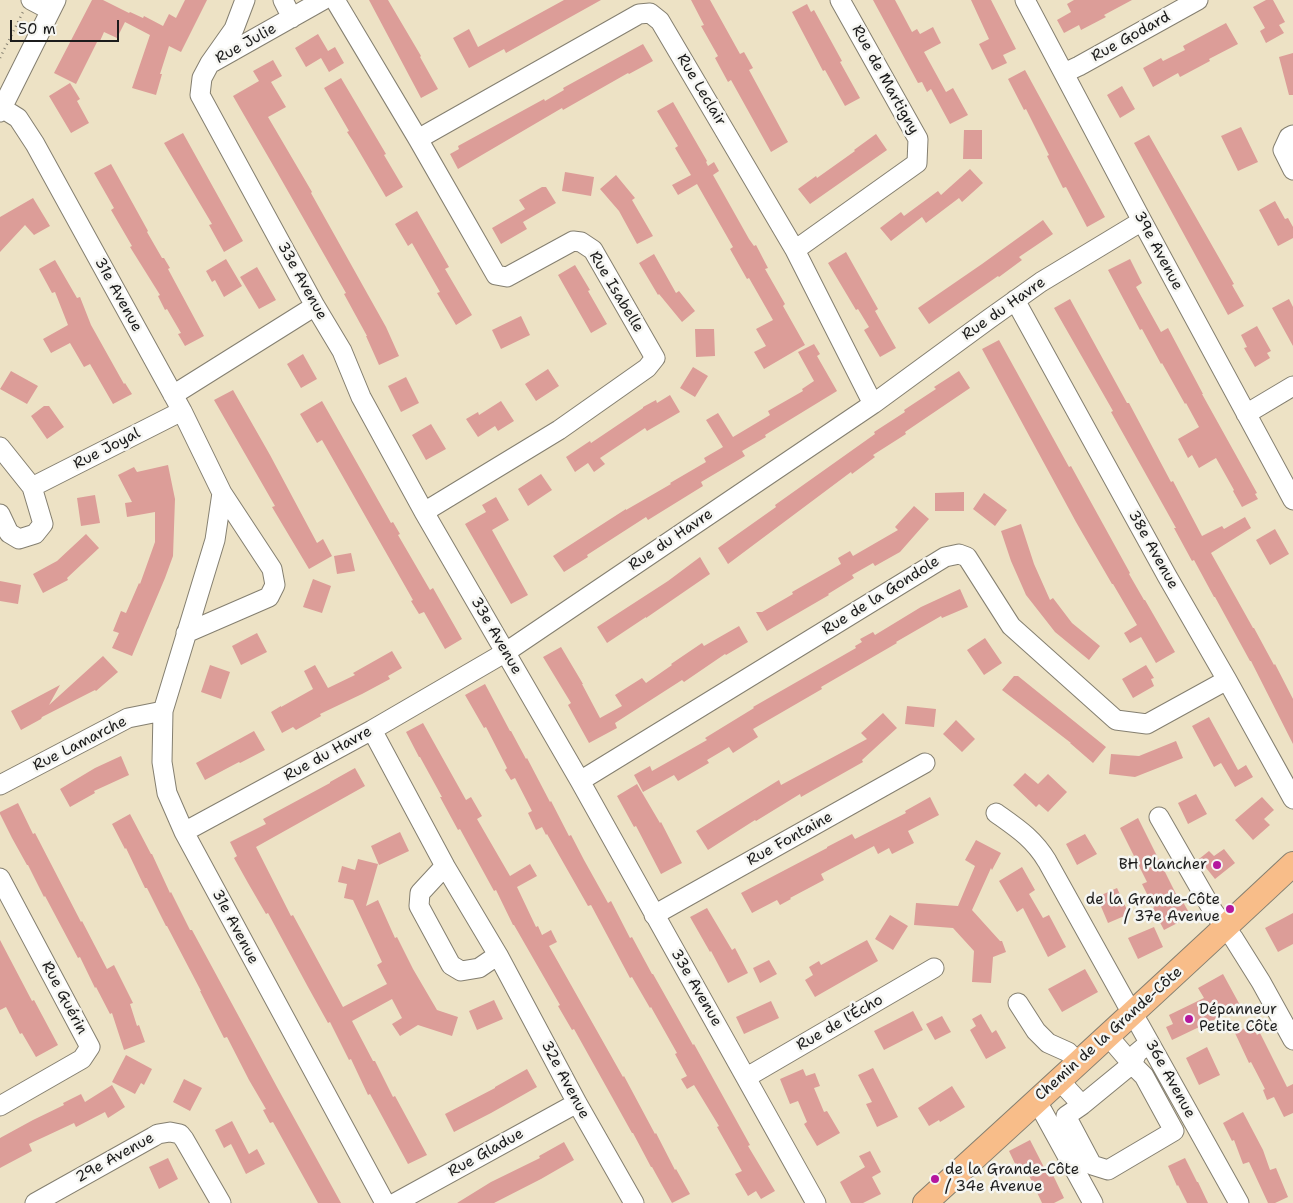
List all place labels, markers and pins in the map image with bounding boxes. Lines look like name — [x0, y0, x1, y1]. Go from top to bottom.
place label: BH Plancher — [1119, 856, 1207, 874]
marker: BH Plancher — [1211, 859, 1223, 871]
place label: de la Grande-Côte / 37e Avenue — [1086, 891, 1220, 926]
marker: de la Grande-Côte / 37e Avenue — [1224, 903, 1236, 915]
place label: Dépanneur Petite Côte — [1199, 1001, 1278, 1036]
marker: Dépanneur Petite Côte — [1183, 1013, 1195, 1025]
place label: de la Grande-Côte / 34e Avenue — [945, 1161, 1079, 1196]
marker: de la Grande-Côte / 34e Avenue — [929, 1173, 941, 1185]

